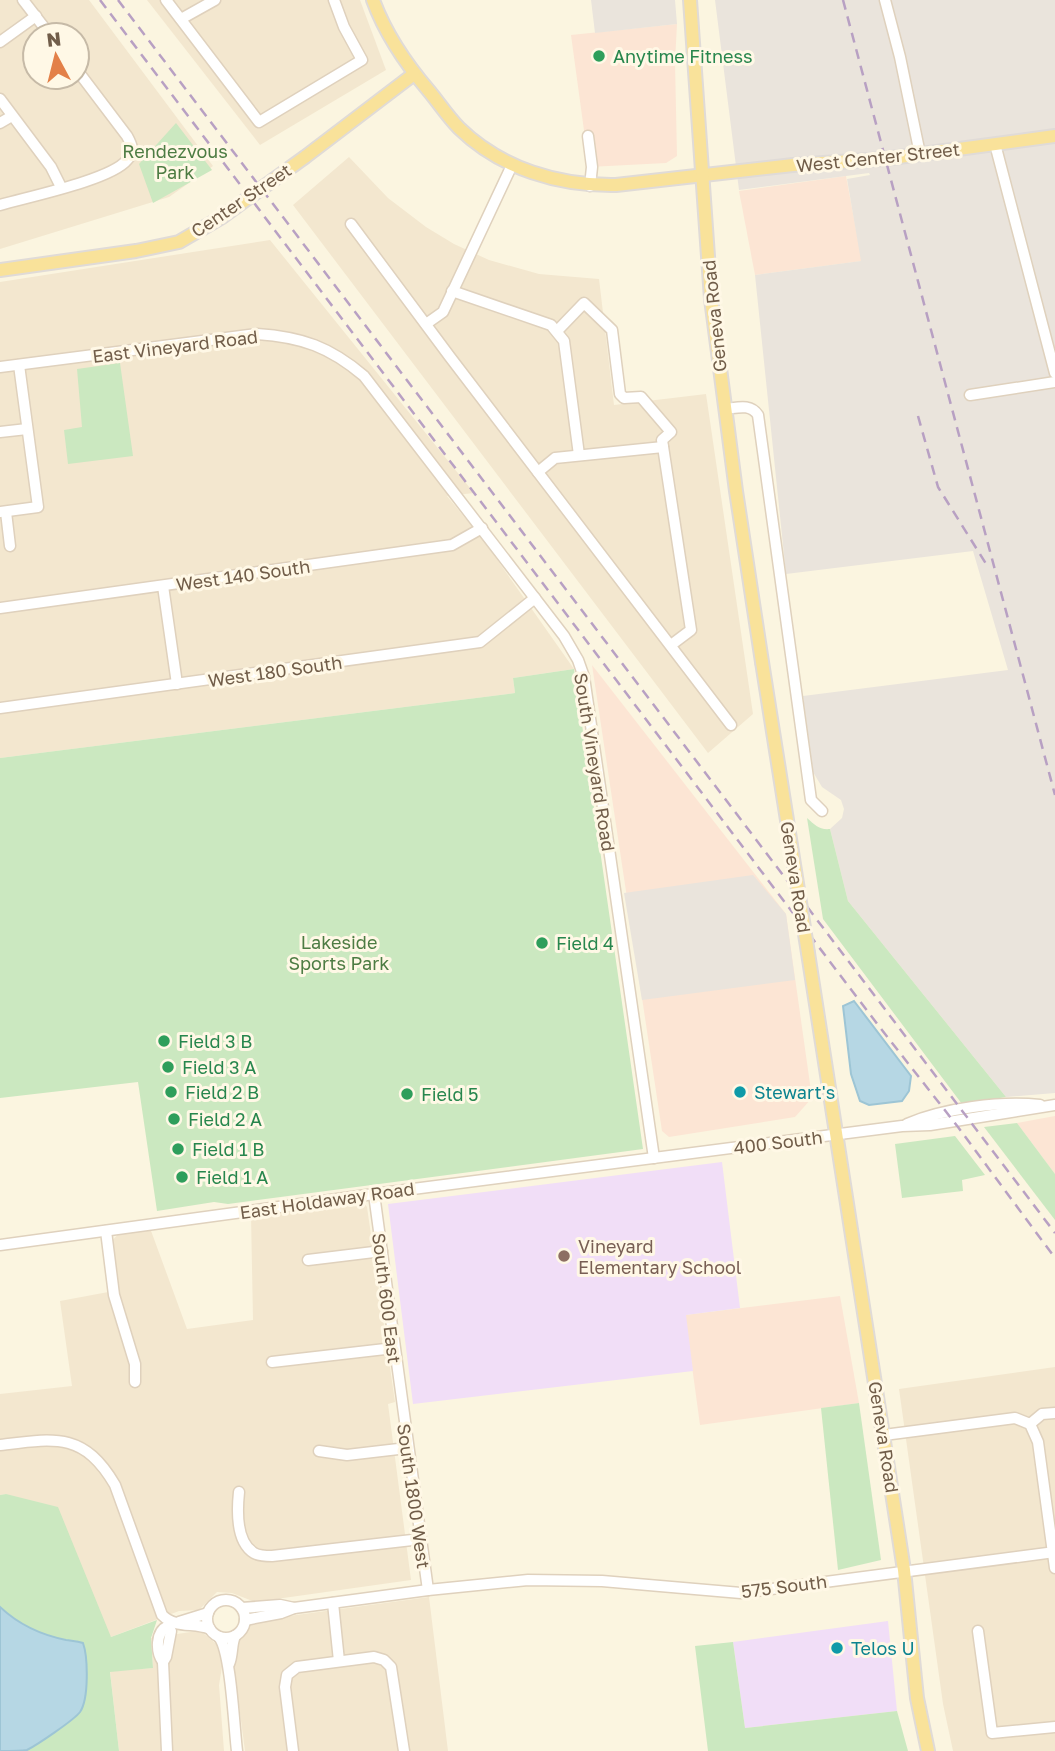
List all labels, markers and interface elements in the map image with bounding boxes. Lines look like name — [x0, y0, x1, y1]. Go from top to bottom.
north arrow — [21, 21, 91, 91]
text: N — [45, 26, 62, 51]
place label: Anytime Fitness — [613, 45, 753, 67]
marker: Anytime Fitness — [591, 48, 607, 64]
street label: West Center Street — [795, 137, 961, 177]
park label: Rendezvous Park — [122, 140, 228, 183]
street label: Center Street — [187, 158, 295, 242]
street label: Geneva Road — [697, 259, 731, 373]
street label: East Vineyard Road — [91, 325, 259, 367]
street label: West 140 South — [175, 555, 311, 595]
street label: West 180 South — [207, 651, 343, 691]
street label: South Vineyard Road — [570, 671, 620, 853]
street label: Geneva Road — [776, 820, 816, 934]
park label: Lakeside Sports Park — [289, 931, 389, 974]
place label: Field 4 — [556, 932, 614, 954]
marker: Field 4 — [534, 935, 550, 951]
place label: Field 3 B — [178, 1030, 252, 1052]
marker: Field 3 B — [156, 1033, 172, 1049]
place label: Field 3 A — [182, 1056, 256, 1078]
marker: Field 3 A — [160, 1059, 176, 1075]
place label: Field 2 B — [185, 1081, 259, 1103]
place label: Stewart's — [754, 1081, 835, 1103]
place label: Field 5 — [421, 1083, 479, 1105]
marker: Field 2 B — [163, 1084, 179, 1100]
marker: Stewart's — [732, 1084, 748, 1100]
marker: Field 5 — [399, 1086, 415, 1102]
place label: Field 2 A — [188, 1108, 262, 1130]
marker: Field 2 A — [166, 1111, 182, 1127]
street label: 400 South — [732, 1126, 824, 1158]
place label: Field 1 B — [192, 1138, 264, 1160]
marker: Field 1 B — [170, 1141, 186, 1157]
place label: Field 1 A — [196, 1166, 268, 1188]
marker: Field 1 A — [174, 1169, 190, 1185]
street label: East Holdaway Road — [238, 1177, 416, 1223]
street label: South 600 East — [368, 1231, 406, 1365]
place label: Vineyard Elementary School — [578, 1235, 742, 1278]
marker: Vineyard Elementary School — [556, 1248, 572, 1264]
street label: Geneva Road — [864, 1380, 904, 1494]
street label: South 1800 West — [393, 1422, 435, 1570]
street label: 575 South — [740, 1570, 828, 1602]
place label: Telos U — [851, 1637, 915, 1659]
marker: Telos U — [829, 1640, 845, 1656]

